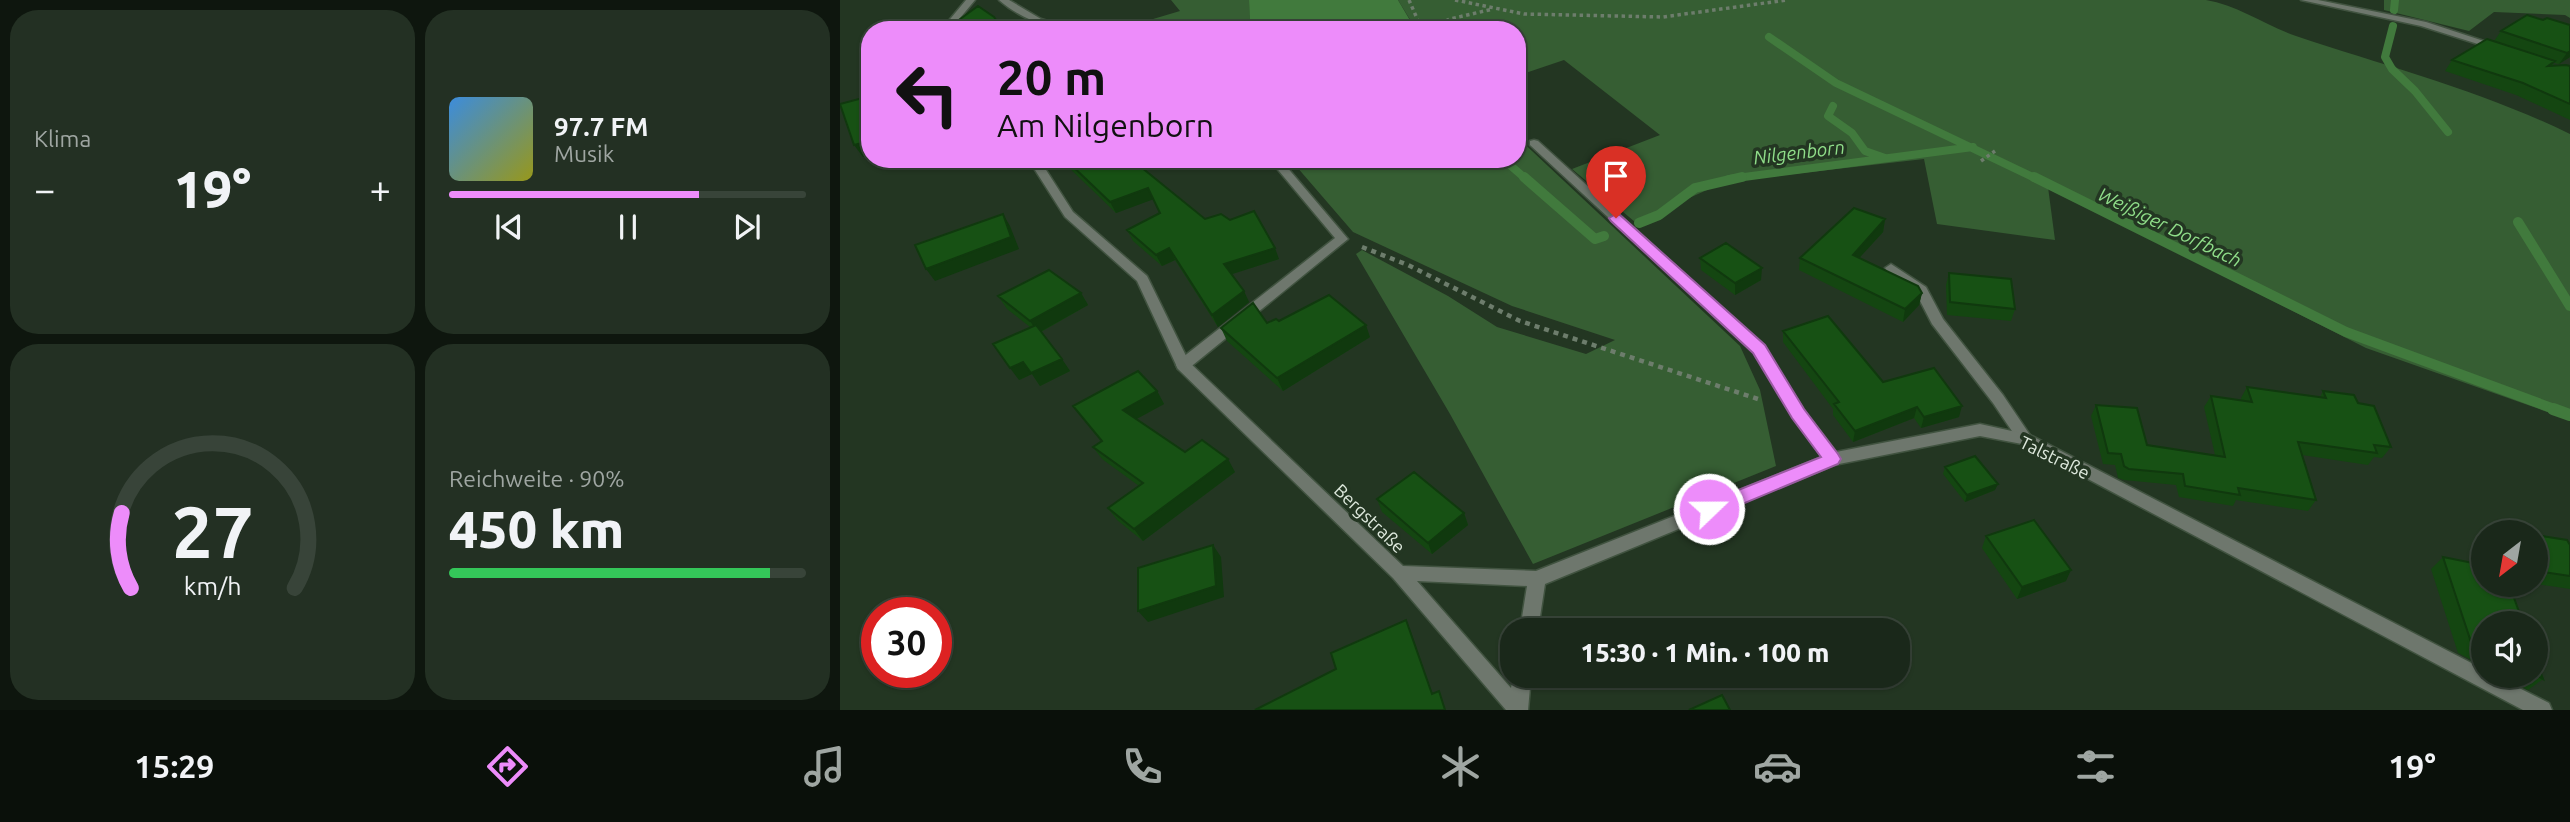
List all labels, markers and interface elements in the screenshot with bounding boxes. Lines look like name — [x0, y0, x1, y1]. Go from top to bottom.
icon: left — [882, 49, 973, 140]
text: 20 m — [997, 49, 1106, 104]
text: Am Nilgenborn — [997, 107, 1214, 143]
text: 97.7 FM — [554, 112, 648, 141]
text: Klima — [34, 126, 91, 151]
water label: Nilgenborn — [1752, 135, 1846, 169]
text: Musik — [554, 141, 614, 166]
pin — [1586, 146, 1646, 218]
icon: arrive — [1597, 157, 1635, 195]
text: 19° — [174, 160, 251, 218]
text: − — [34, 168, 55, 210]
text: + — [370, 168, 391, 210]
water label: Weißiger Dorfbach — [2095, 183, 2245, 271]
icon: previous — [490, 208, 528, 246]
icon: pause — [609, 208, 647, 246]
icon: next — [728, 208, 766, 246]
street label: Talstraße — [2017, 432, 2093, 482]
text: Reichweite · 90% — [449, 466, 625, 491]
position arrow — [1672, 472, 1746, 546]
street label: Bergstraße — [1331, 479, 1409, 557]
text: 27 — [171, 490, 254, 572]
text: 450 km — [449, 500, 624, 558]
north arrow — [2471, 520, 2548, 597]
map controls — [2471, 520, 2548, 688]
text: km/h — [184, 572, 241, 600]
speed limit sign: 30 — [861, 597, 952, 688]
button: sound — [2471, 611, 2548, 688]
text: 15:30 · 1 Min. · 100 m — [1581, 638, 1829, 667]
icon: directions — [483, 742, 532, 791]
icon: music — [800, 742, 849, 791]
icon: phone — [1118, 742, 1167, 791]
icon: climate — [1436, 742, 1485, 791]
icon: car — [1753, 742, 1802, 791]
icon: filters — [2071, 742, 2120, 791]
text: 15:29 — [134, 748, 214, 784]
text: 19° — [2388, 748, 2436, 784]

